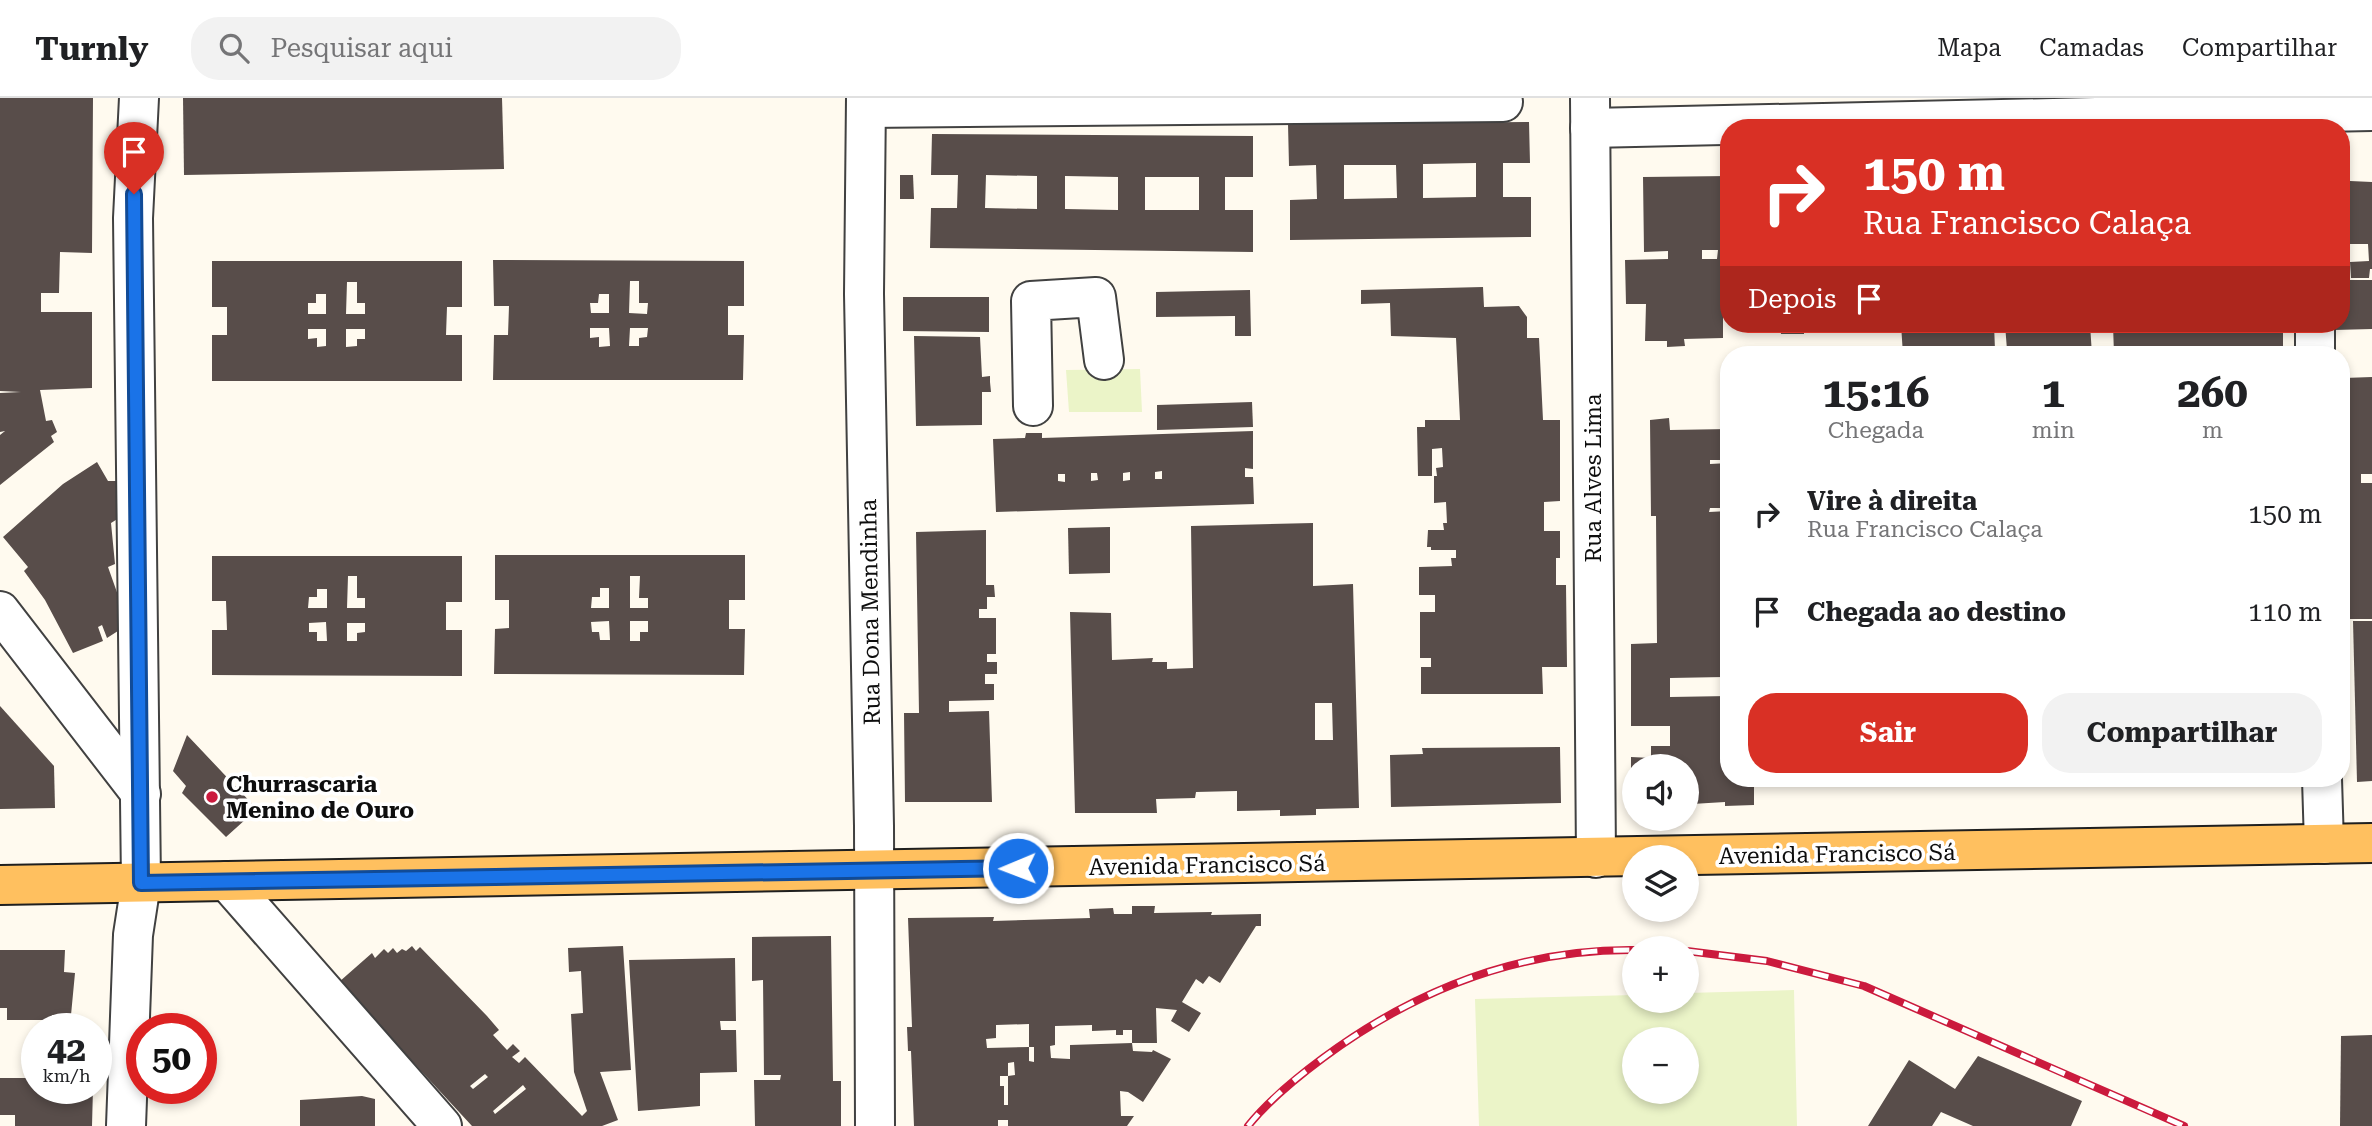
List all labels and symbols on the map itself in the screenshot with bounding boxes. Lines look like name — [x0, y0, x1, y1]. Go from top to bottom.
pin — [104, 122, 164, 194]
street label: Rua Alves Lima — [1580, 393, 1607, 562]
street label: Rua Dona Mendinha — [855, 498, 886, 725]
place label: Churrascaria Menino de Ouro — [226, 771, 414, 824]
marker: Churrascaria Menino de Ouro — [204, 789, 220, 805]
position arrow — [981, 831, 1055, 905]
street label: Avenida Francisco Sá — [1718, 839, 1956, 870]
street label: Avenida Francisco Sá — [1088, 850, 1326, 881]
speed limit sign: 50 — [126, 1013, 217, 1104]

